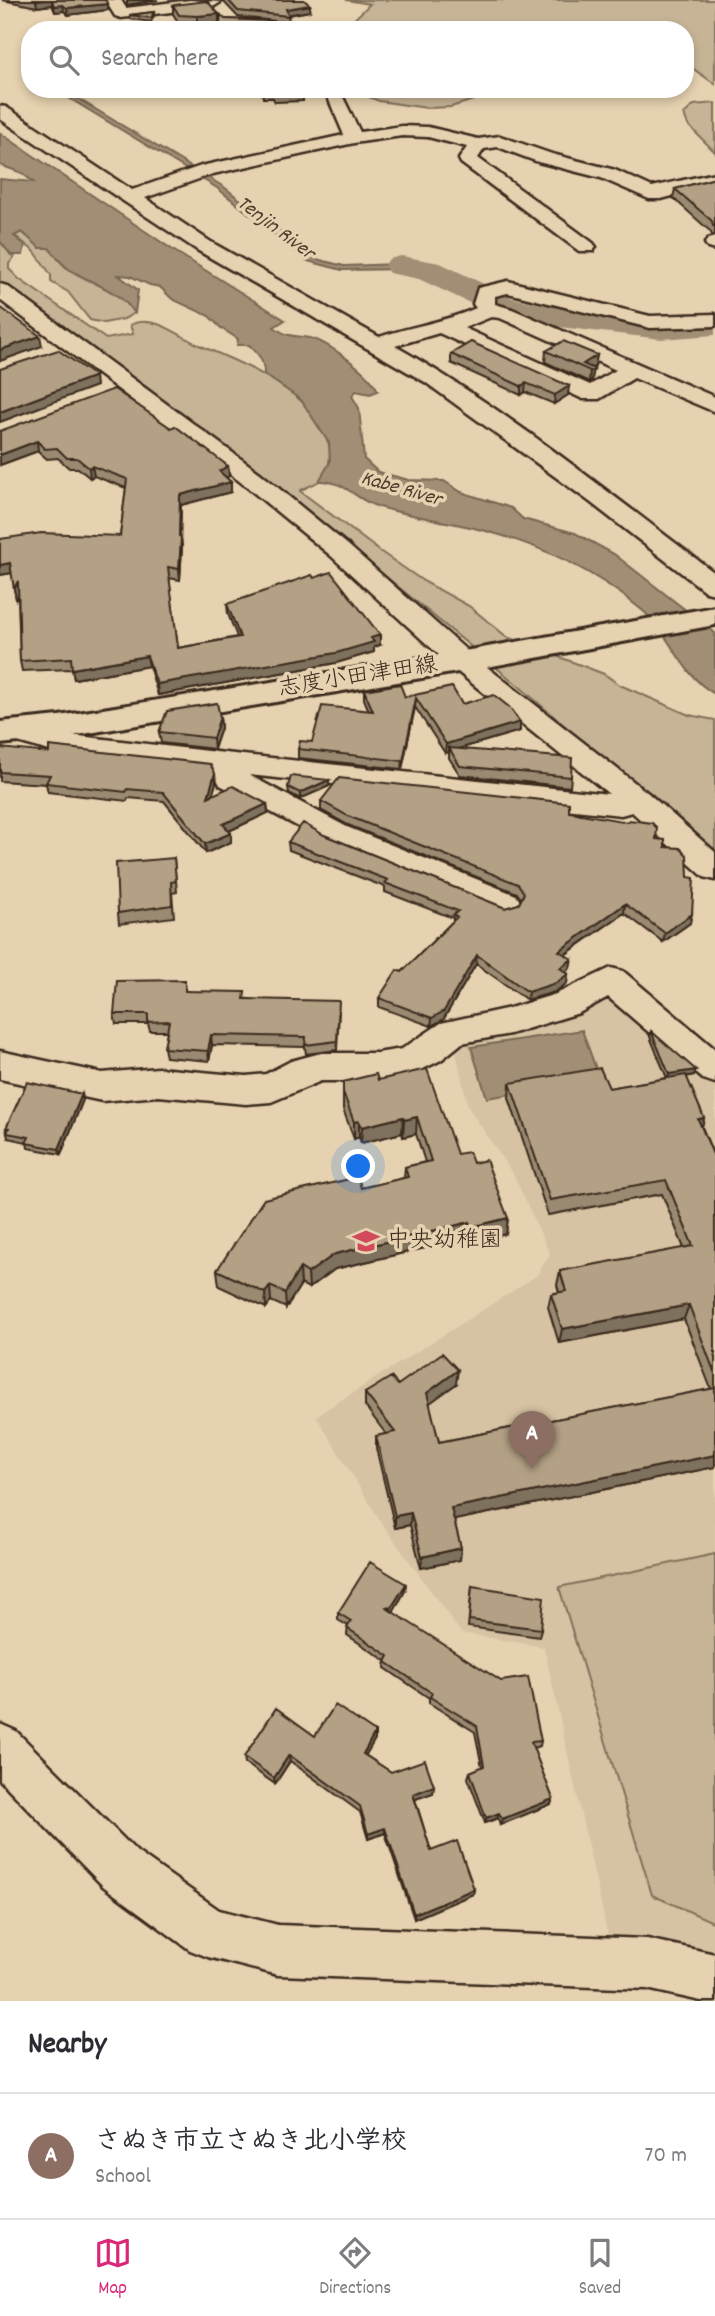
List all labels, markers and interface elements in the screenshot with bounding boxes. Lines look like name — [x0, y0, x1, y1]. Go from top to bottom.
search box — [21, 21, 694, 98]
icon: search — [45, 41, 83, 79]
text: Search here — [101, 41, 219, 78]
water label: Tenjin River — [230, 190, 322, 270]
water label: Kabe River — [357, 464, 447, 516]
street label: 志度小田津田線 — [276, 649, 440, 707]
your location — [341, 1149, 375, 1183]
place label: 中央幼稚園 — [387, 1225, 502, 1258]
school or university icon: 中央幼稚園 — [351, 1226, 381, 1256]
pin: A — [509, 1411, 555, 1469]
text: Nearby — [28, 2025, 106, 2068]
text: さぬき市立さぬき北小学校 — [95, 2124, 407, 2161]
text: A — [45, 2140, 57, 2173]
text: 70 m — [645, 2140, 687, 2173]
text: School — [95, 2161, 151, 2194]
tab: Map — [94, 2234, 132, 2303]
tab: Directions — [319, 2234, 391, 2303]
tab: Saved — [579, 2234, 621, 2303]

